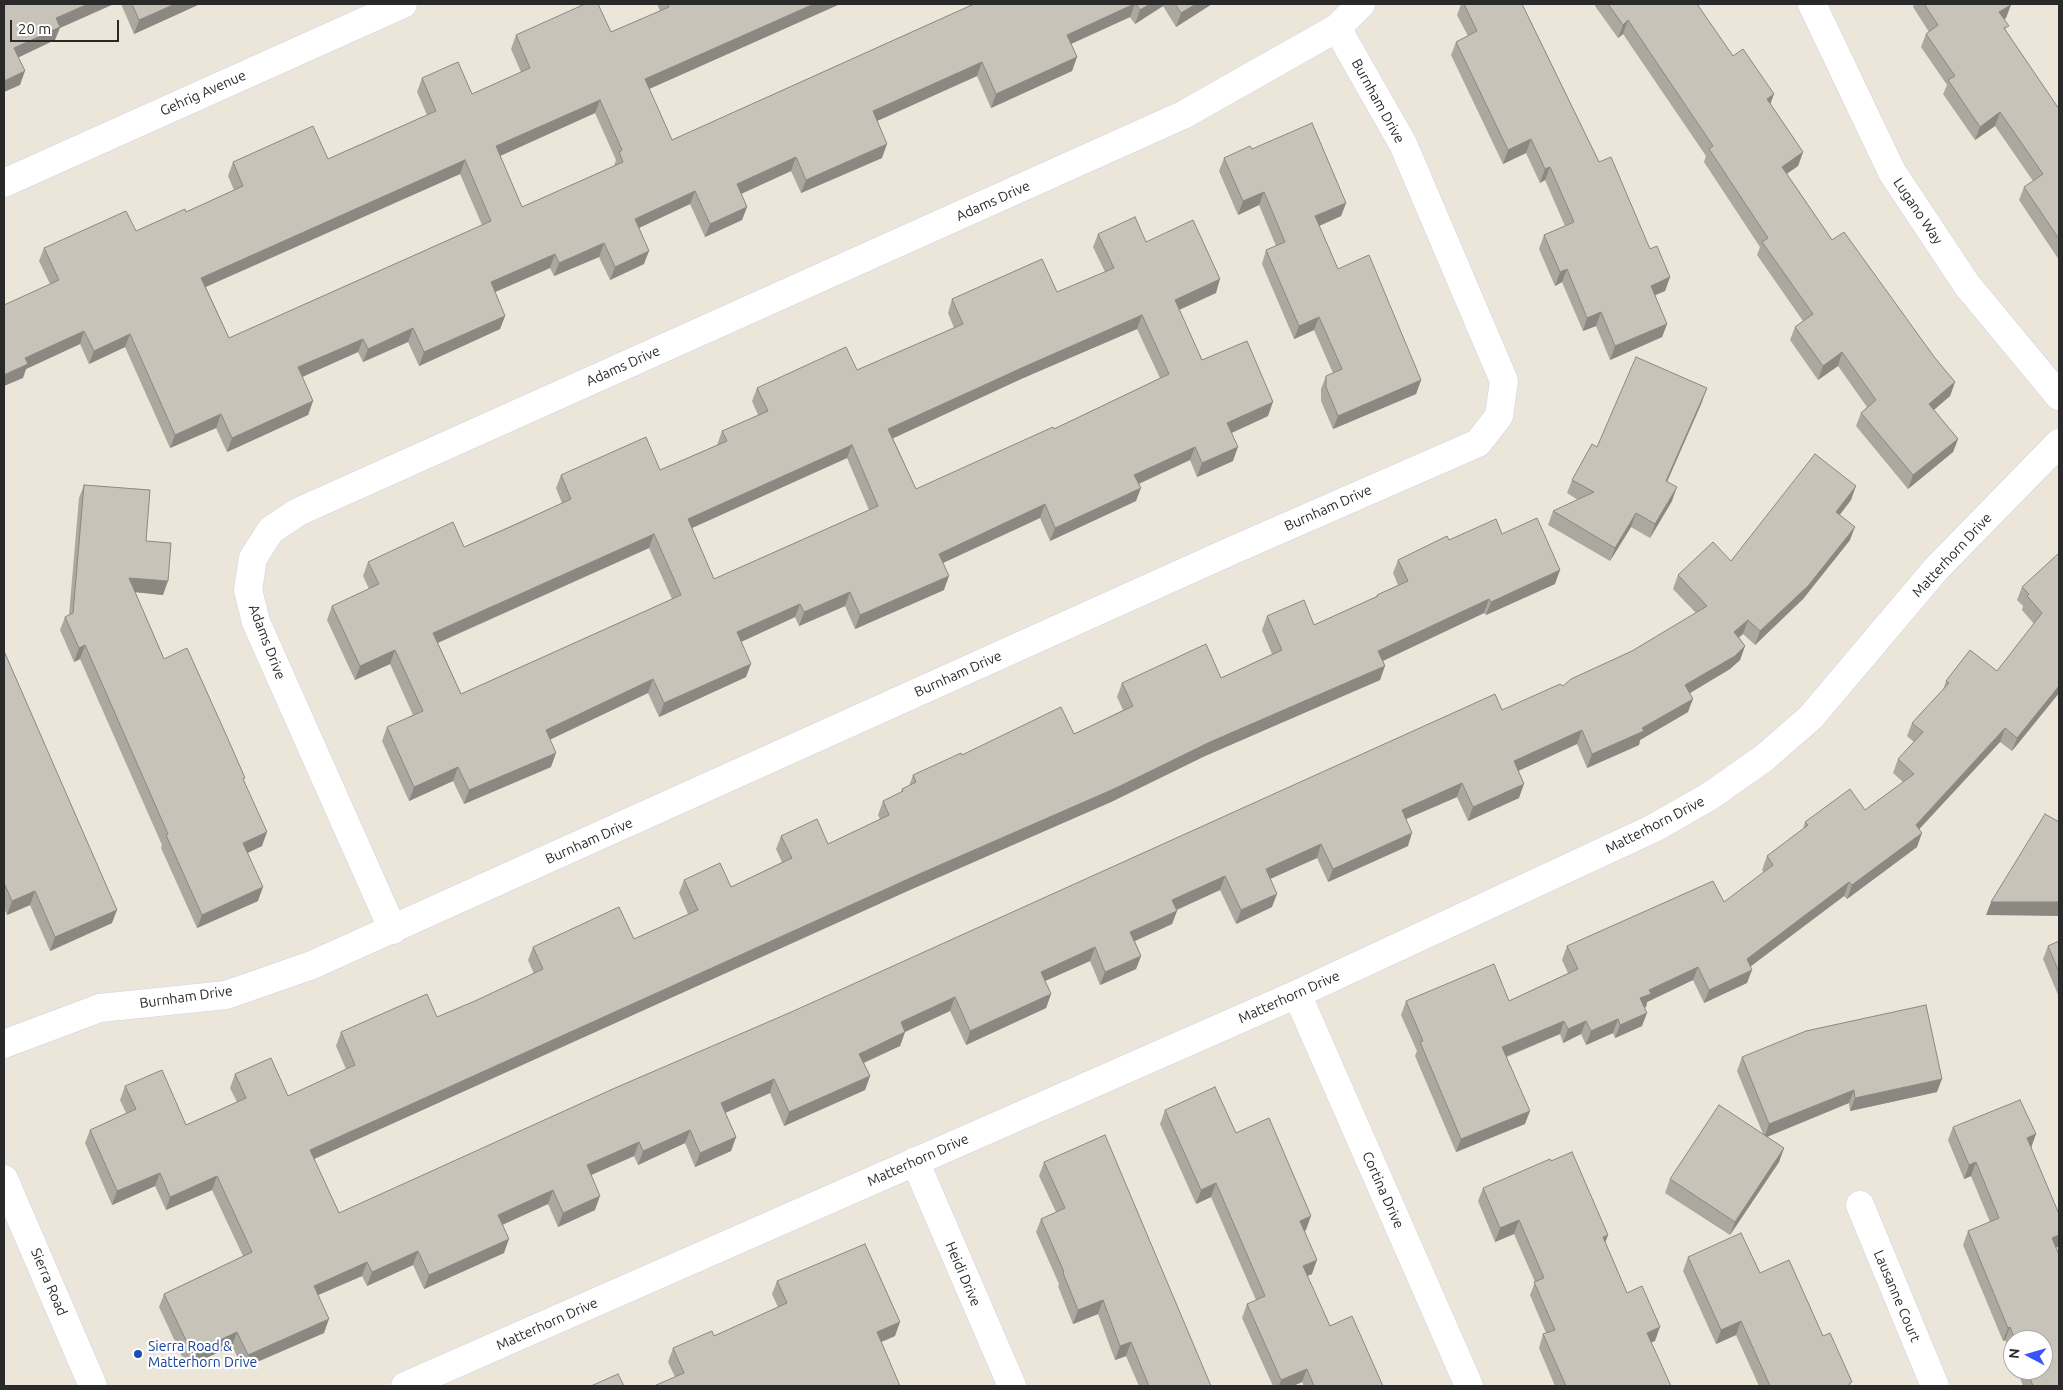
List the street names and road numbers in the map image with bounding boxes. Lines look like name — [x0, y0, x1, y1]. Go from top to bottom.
street label: Burnham Drive — [1348, 56, 1408, 146]
street label: Gehrig Avenue — [157, 67, 249, 119]
street label: Lugano Way — [1890, 175, 1946, 247]
street label: Adams Drive — [954, 177, 1032, 225]
street label: Adams Drive — [584, 342, 662, 390]
street label: Burnham Drive — [1282, 481, 1374, 535]
street label: Matterhorn Drive — [1909, 509, 1995, 601]
street label: Adams Drive — [245, 602, 289, 682]
street label: Burnham Drive — [912, 647, 1004, 701]
street label: Matterhorn Drive — [1603, 793, 1707, 857]
street label: Burnham Drive — [543, 814, 635, 868]
street label: Matterhorn Drive — [1236, 967, 1342, 1027]
street label: Burnham Drive — [138, 982, 234, 1012]
street label: Matterhorn Drive — [865, 1130, 971, 1190]
street label: Cortina Drive — [1359, 1149, 1407, 1231]
street label: Heidi Drive — [942, 1239, 984, 1309]
street label: Sierra Road — [27, 1246, 71, 1318]
street label: Lausanne Court — [1870, 1248, 1924, 1344]
street label: Matterhorn Drive — [494, 1294, 600, 1354]

